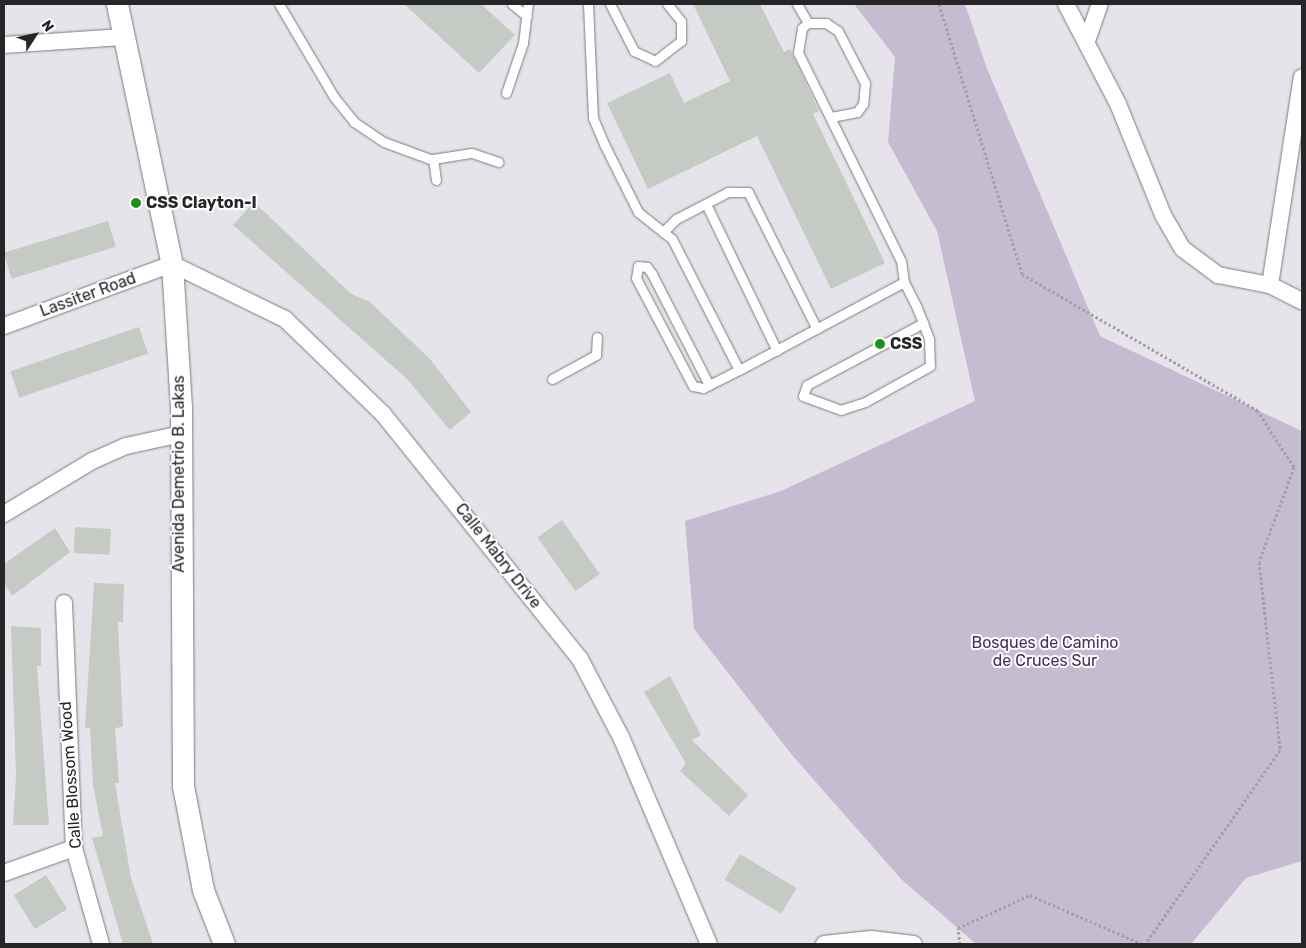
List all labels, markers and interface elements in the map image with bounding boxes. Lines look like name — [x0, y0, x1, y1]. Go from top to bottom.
north arrow — [10, 10, 60, 60]
text: N — [38, 17, 58, 35]
place label: CSS Clayton-I — [146, 193, 257, 213]
marker: CSS Clayton-I — [130, 197, 142, 209]
street label: Lassiter Road — [37, 269, 139, 321]
place label: CSS — [890, 334, 922, 354]
marker: CSS — [874, 338, 886, 350]
street label: Avenida Demetrio B. Lakas — [169, 375, 189, 573]
street label: Calle Mabry Drive — [451, 499, 545, 613]
park label: Bosques de Camino de Cruces Sur — [971, 633, 1119, 671]
street label: Calle Blossom Wood — [56, 701, 86, 849]

